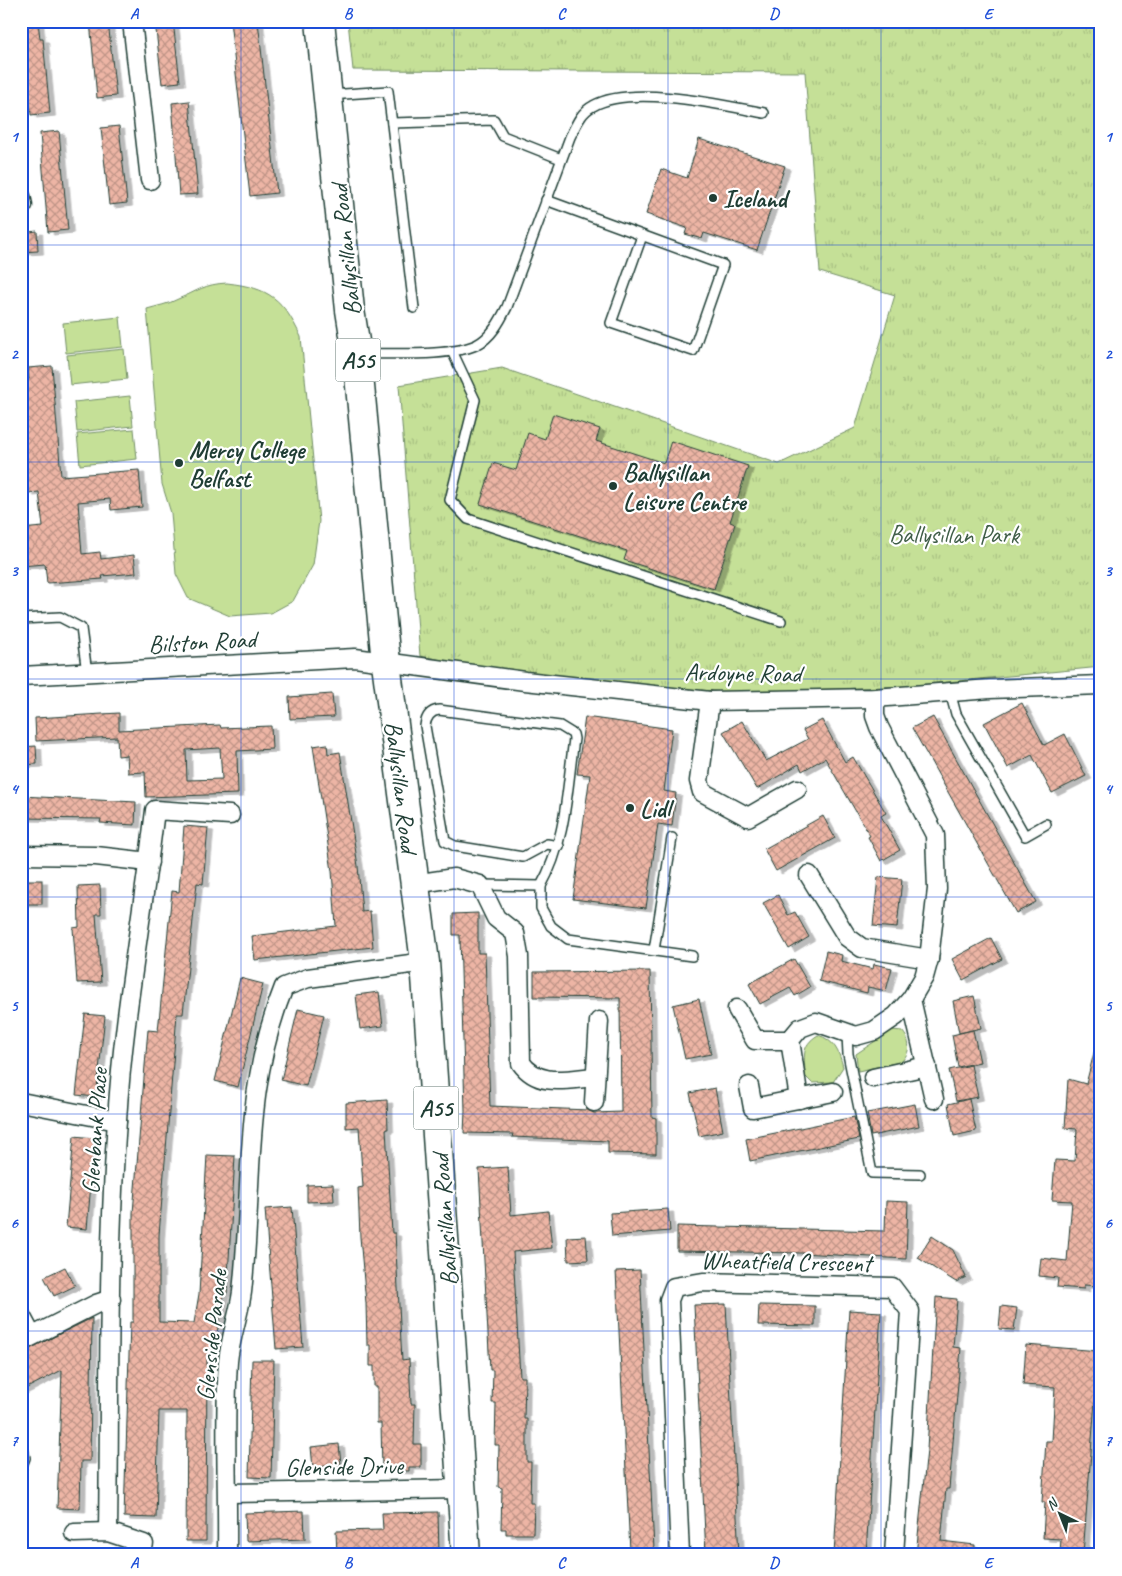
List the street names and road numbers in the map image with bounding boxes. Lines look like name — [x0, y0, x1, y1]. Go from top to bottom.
street label: Ballysillan Road — [323, 178, 369, 317]
road number: A55 — [336, 338, 380, 382]
street label: Bilston Road — [147, 623, 261, 661]
street label: Ardoyne Road — [684, 656, 806, 690]
street label: Ballysillan Road — [377, 720, 425, 859]
street label: Glenbank Place — [75, 1065, 115, 1195]
road number: A55 — [414, 1086, 458, 1130]
street label: Ballysillan Road — [424, 1149, 466, 1287]
street label: Wheatfield Crescent — [700, 1245, 875, 1280]
street label: Glenside Parade — [189, 1266, 235, 1402]
street label: Glenside Drive — [285, 1450, 405, 1484]

